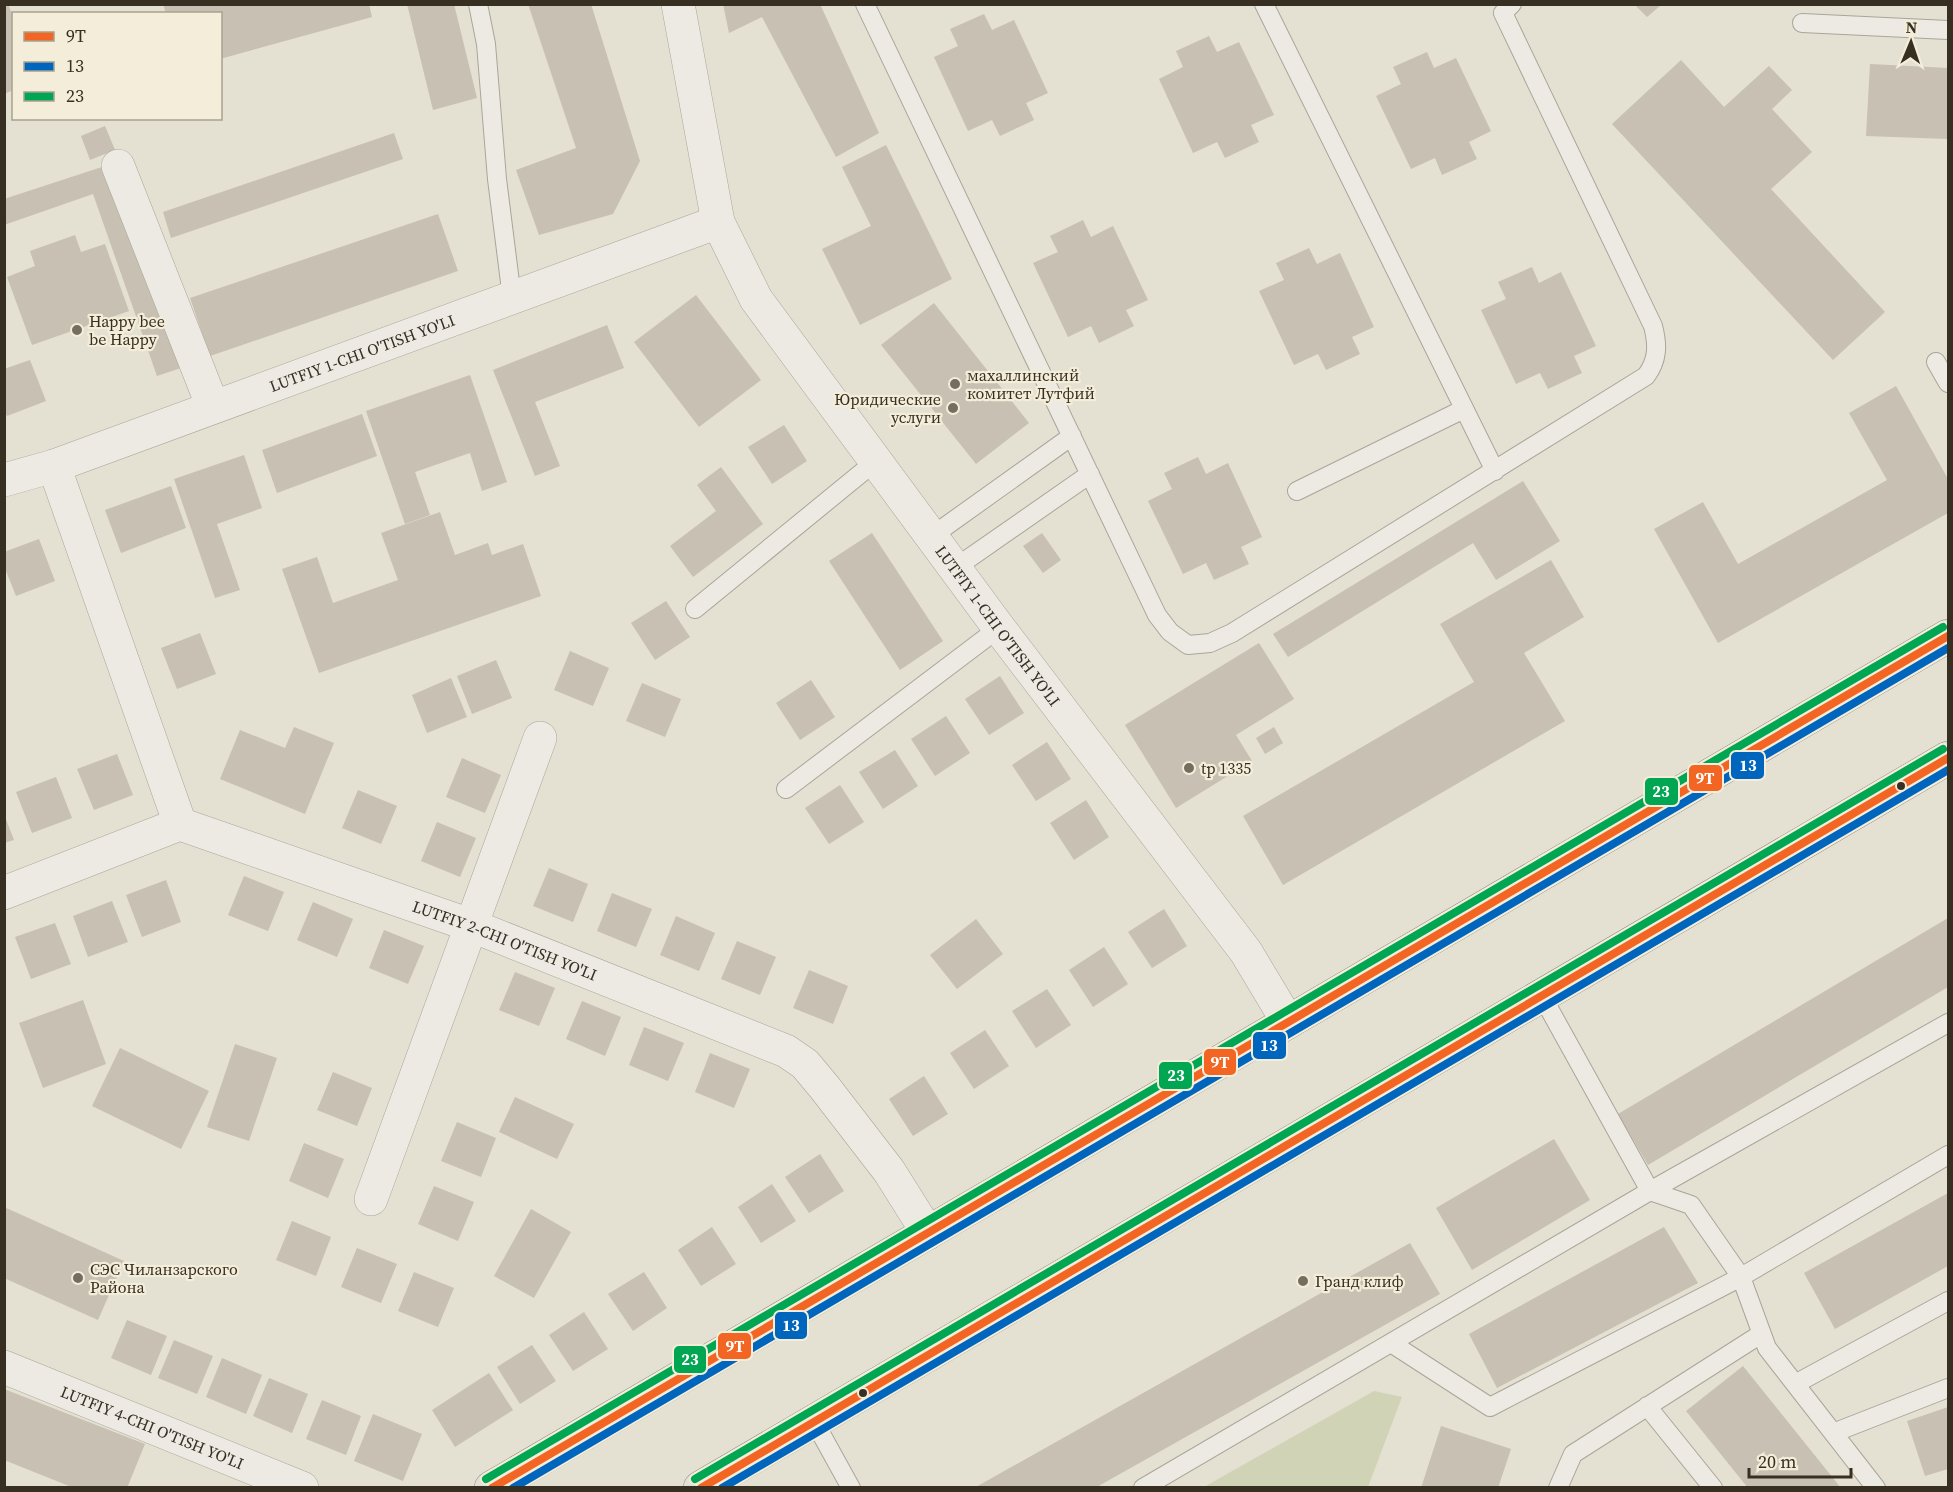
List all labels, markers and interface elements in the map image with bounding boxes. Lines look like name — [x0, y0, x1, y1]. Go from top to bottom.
legend — [12, 12, 222, 120]
north arrow — [1881, 12, 1941, 72]
text: N — [1905, 16, 1918, 38]
text: 9Т — [66, 23, 86, 48]
text: 13 — [66, 53, 84, 78]
text: 23 — [66, 83, 84, 108]
street label: LUTFIY 1-CHI O'TISH YO'LI — [266, 309, 458, 397]
place label: Happy bee be Happy — [89, 310, 165, 350]
marker: Happy bee be Happy — [70, 323, 84, 337]
place label: махаллинский комитет Лутфий — [967, 364, 1095, 404]
marker: махаллинский комитет Лутфий — [948, 377, 962, 391]
place label: Юридические услуги — [834, 388, 941, 428]
marker: Юридические услуги — [946, 401, 960, 415]
street label: LUTFIY 1-CHI O'TISH YO'LI — [930, 541, 1066, 711]
line badge: 13 — [1730, 751, 1765, 780]
text: 13 — [1739, 754, 1757, 776]
place label: tp 1335 — [1201, 757, 1251, 779]
marker: tp 1335 — [1182, 761, 1196, 775]
line badge: 9Т — [1688, 764, 1723, 792]
text: 9Т — [1696, 767, 1714, 789]
line badge: 23 — [1644, 777, 1679, 806]
text: 23 — [1652, 780, 1670, 802]
unlabelled marker — [1895, 780, 1907, 792]
street label: LUTFIY 2-CHI O'TISH YO'LI — [410, 895, 600, 986]
line badge: 13 — [1252, 1031, 1287, 1060]
text: 13 — [1260, 1034, 1278, 1056]
line badge: 9Т — [1203, 1048, 1237, 1076]
text: 9Т — [1211, 1051, 1229, 1073]
line badge: 23 — [1158, 1061, 1193, 1090]
text: 23 — [1167, 1064, 1185, 1086]
place label: СЭС Чиланзарского Района — [90, 1258, 238, 1298]
place label: Гранд клиф — [1315, 1270, 1404, 1292]
marker: СЭС Чиланзарского Района — [71, 1271, 85, 1285]
marker: Гранд клиф — [1296, 1274, 1310, 1288]
line badge: 13 — [774, 1311, 808, 1340]
text: 13 — [782, 1314, 800, 1336]
line badge: 9Т — [717, 1332, 752, 1360]
text: 9Т — [726, 1335, 744, 1357]
line badge: 23 — [673, 1345, 707, 1374]
text: 23 — [681, 1348, 699, 1370]
street label: LUTFIY 4-CHI O'TISH YO'LI — [57, 1380, 247, 1474]
unlabelled marker — [857, 1387, 869, 1399]
scale bar — [1749, 1441, 1851, 1479]
text: 20 m — [1758, 1449, 1796, 1474]

